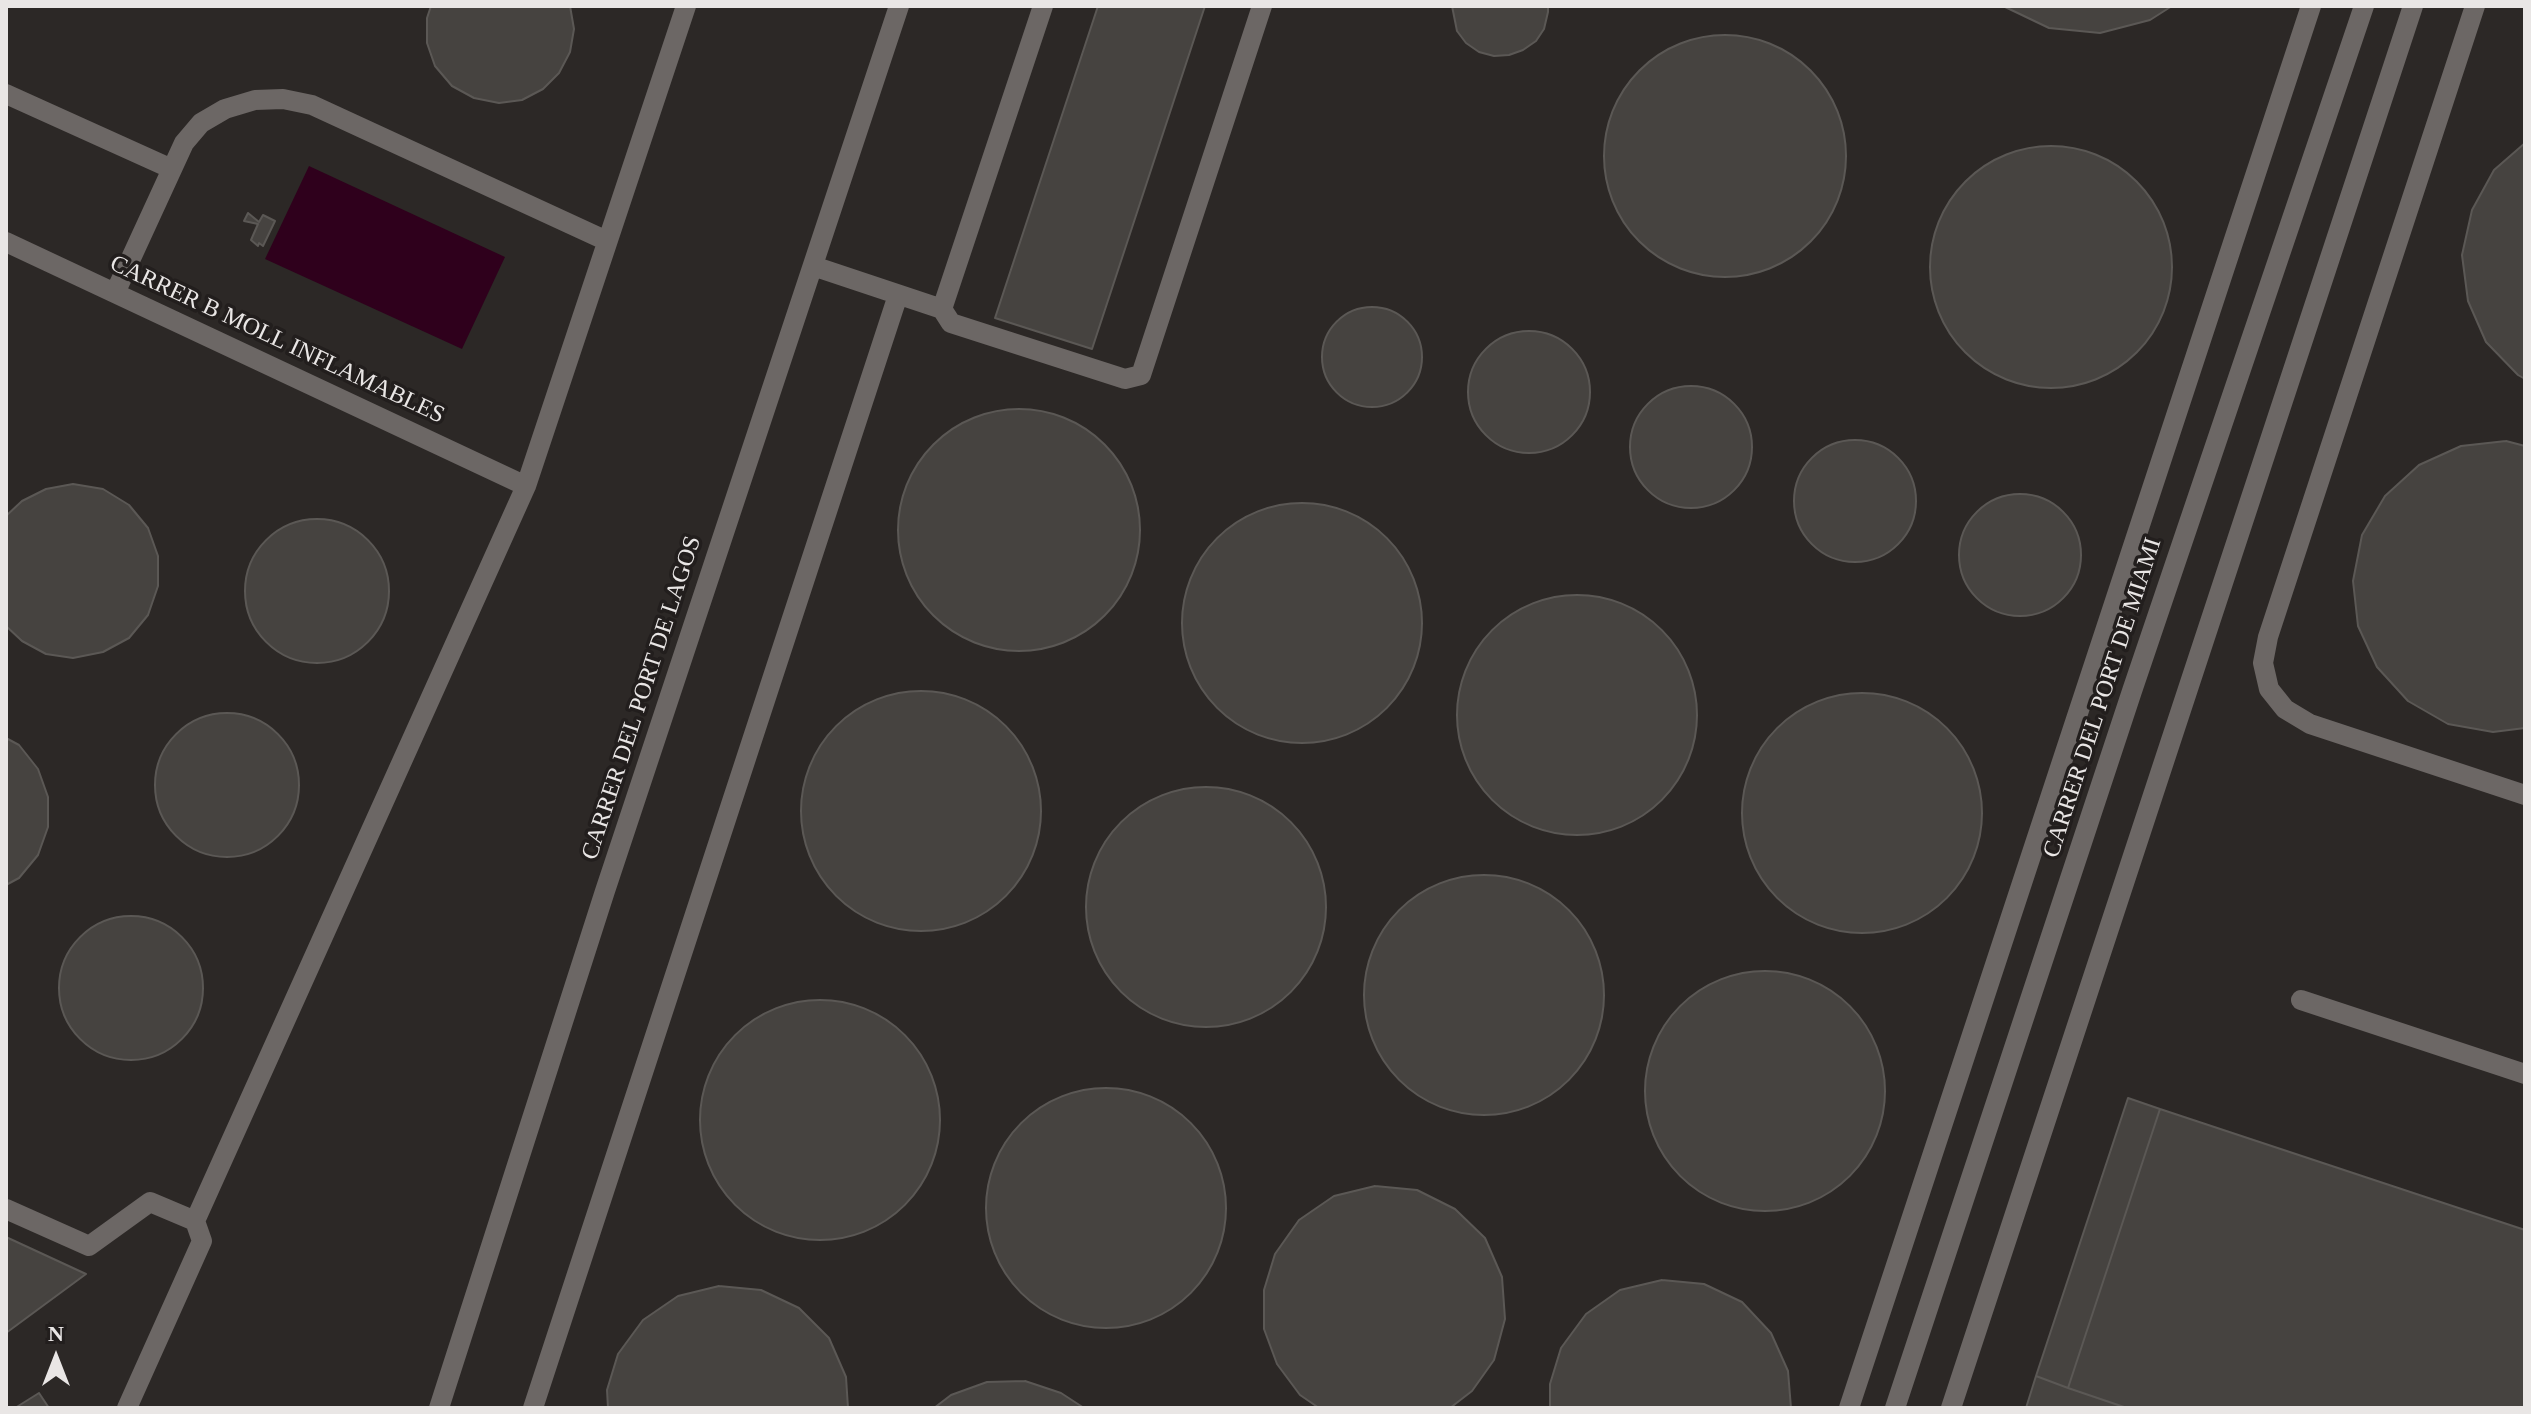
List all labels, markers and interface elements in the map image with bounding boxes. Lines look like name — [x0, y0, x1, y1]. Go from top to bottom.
street label: CARRER B MOLL INFLAMABLES — [105, 250, 449, 430]
street label: CARRER DEL PORT DE LAGOS — [576, 533, 708, 863]
street label: CARRER DEL PORT DE MIAMI — [2038, 534, 2168, 862]
north arrow — [16, 1318, 96, 1398]
text: N — [48, 1321, 64, 1346]

